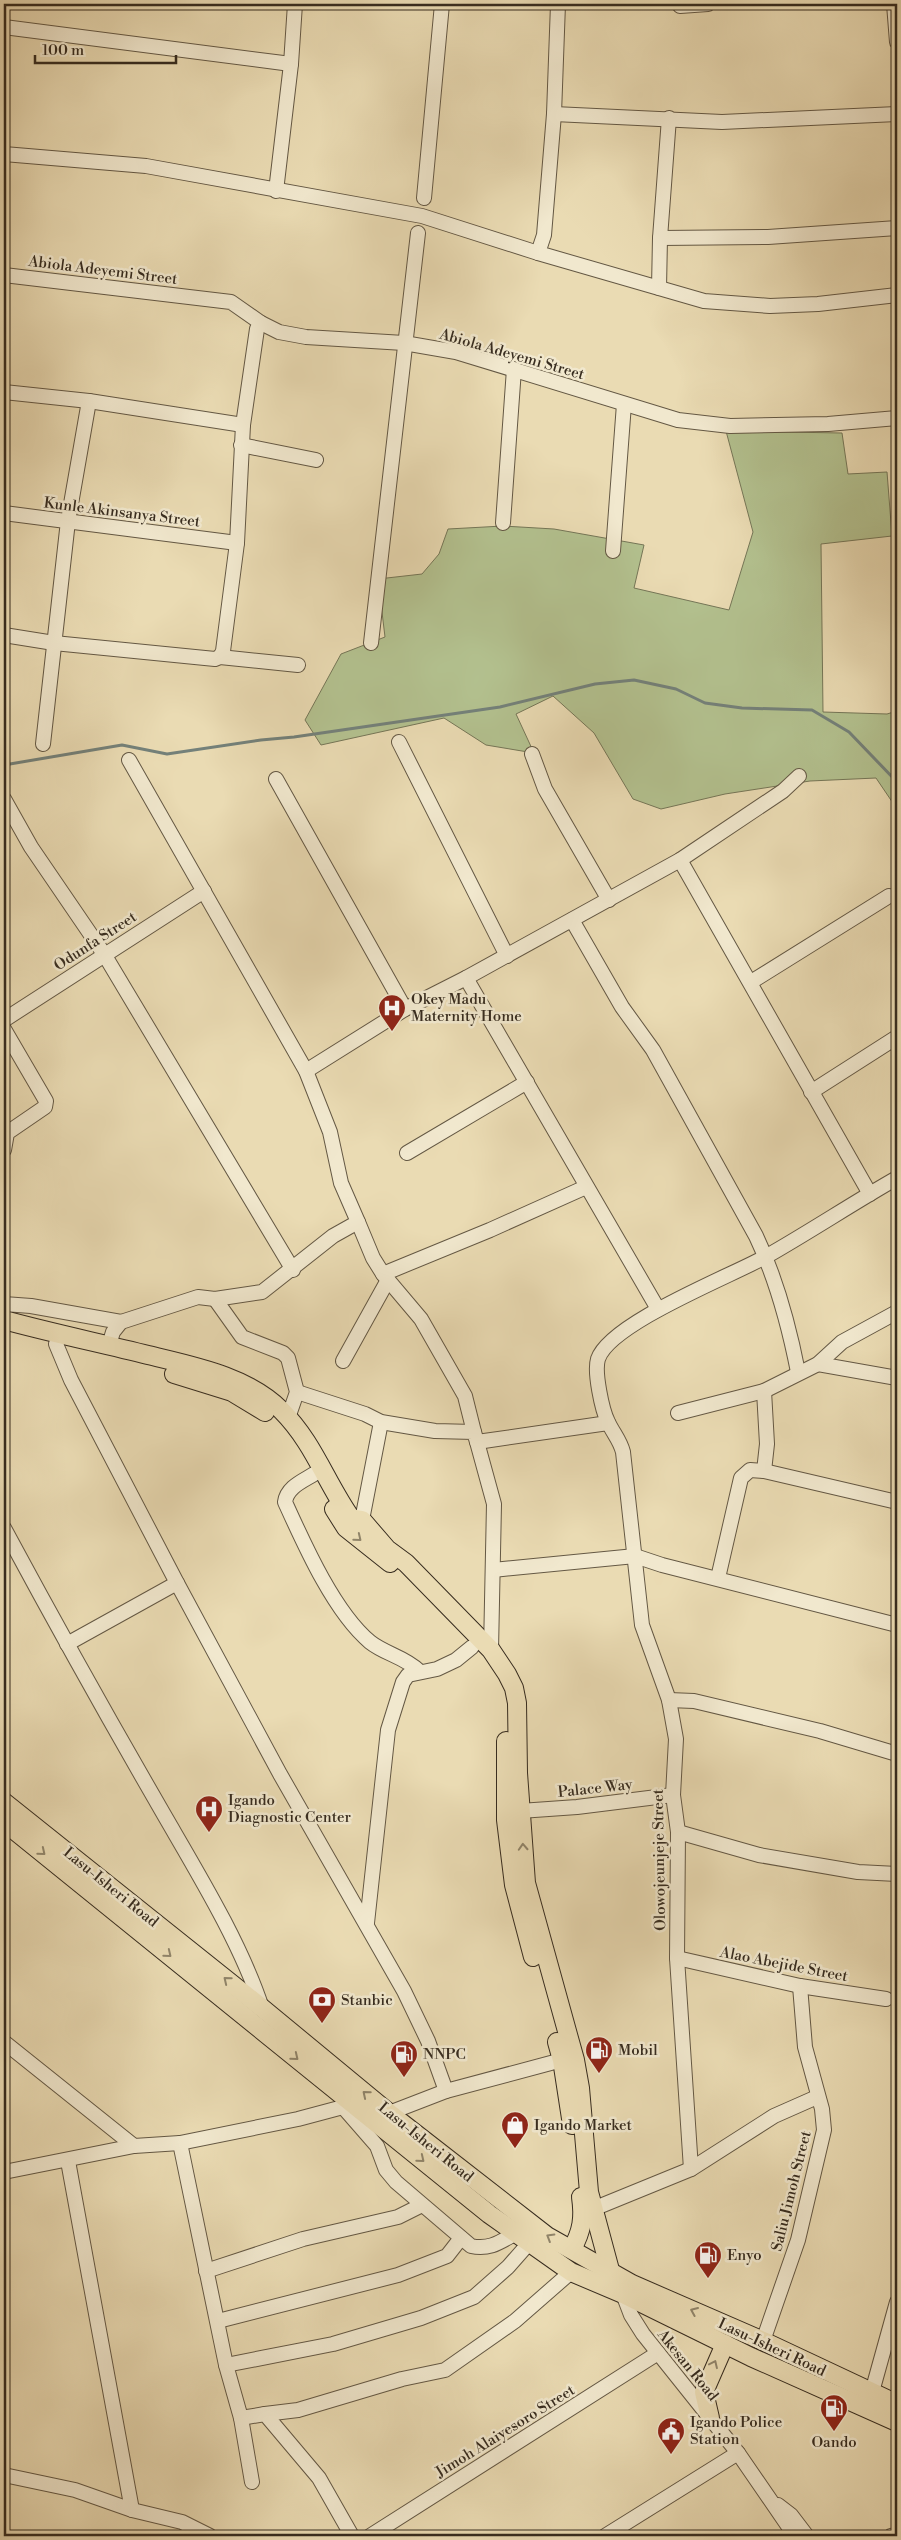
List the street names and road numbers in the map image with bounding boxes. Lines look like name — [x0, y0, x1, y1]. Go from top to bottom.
street label: Abiola Adeyemi Street — [26, 252, 179, 289]
street label: Abiola Adeyemi Street — [436, 324, 587, 384]
street label: Kunle Akinsanya Street — [43, 493, 202, 532]
street label: Odunfa Street — [50, 907, 141, 975]
street label: Palace Way — [557, 1775, 634, 1802]
street label: Olowojeunjeje Street — [649, 1788, 670, 1931]
street label: Lasu-Isheri Road — [59, 1843, 162, 1932]
street label: Alao Abejide Street — [717, 1943, 850, 1986]
street label: Lasu-Isheri Road — [374, 2098, 477, 2187]
street label: Saliu Jimoh Street — [767, 2128, 816, 2253]
street label: Lasu-Isheri Road — [715, 2314, 829, 2381]
street label: Akesan Road — [652, 2325, 723, 2405]
street label: Jimoh Alaiyesoro Street — [431, 2380, 579, 2483]

